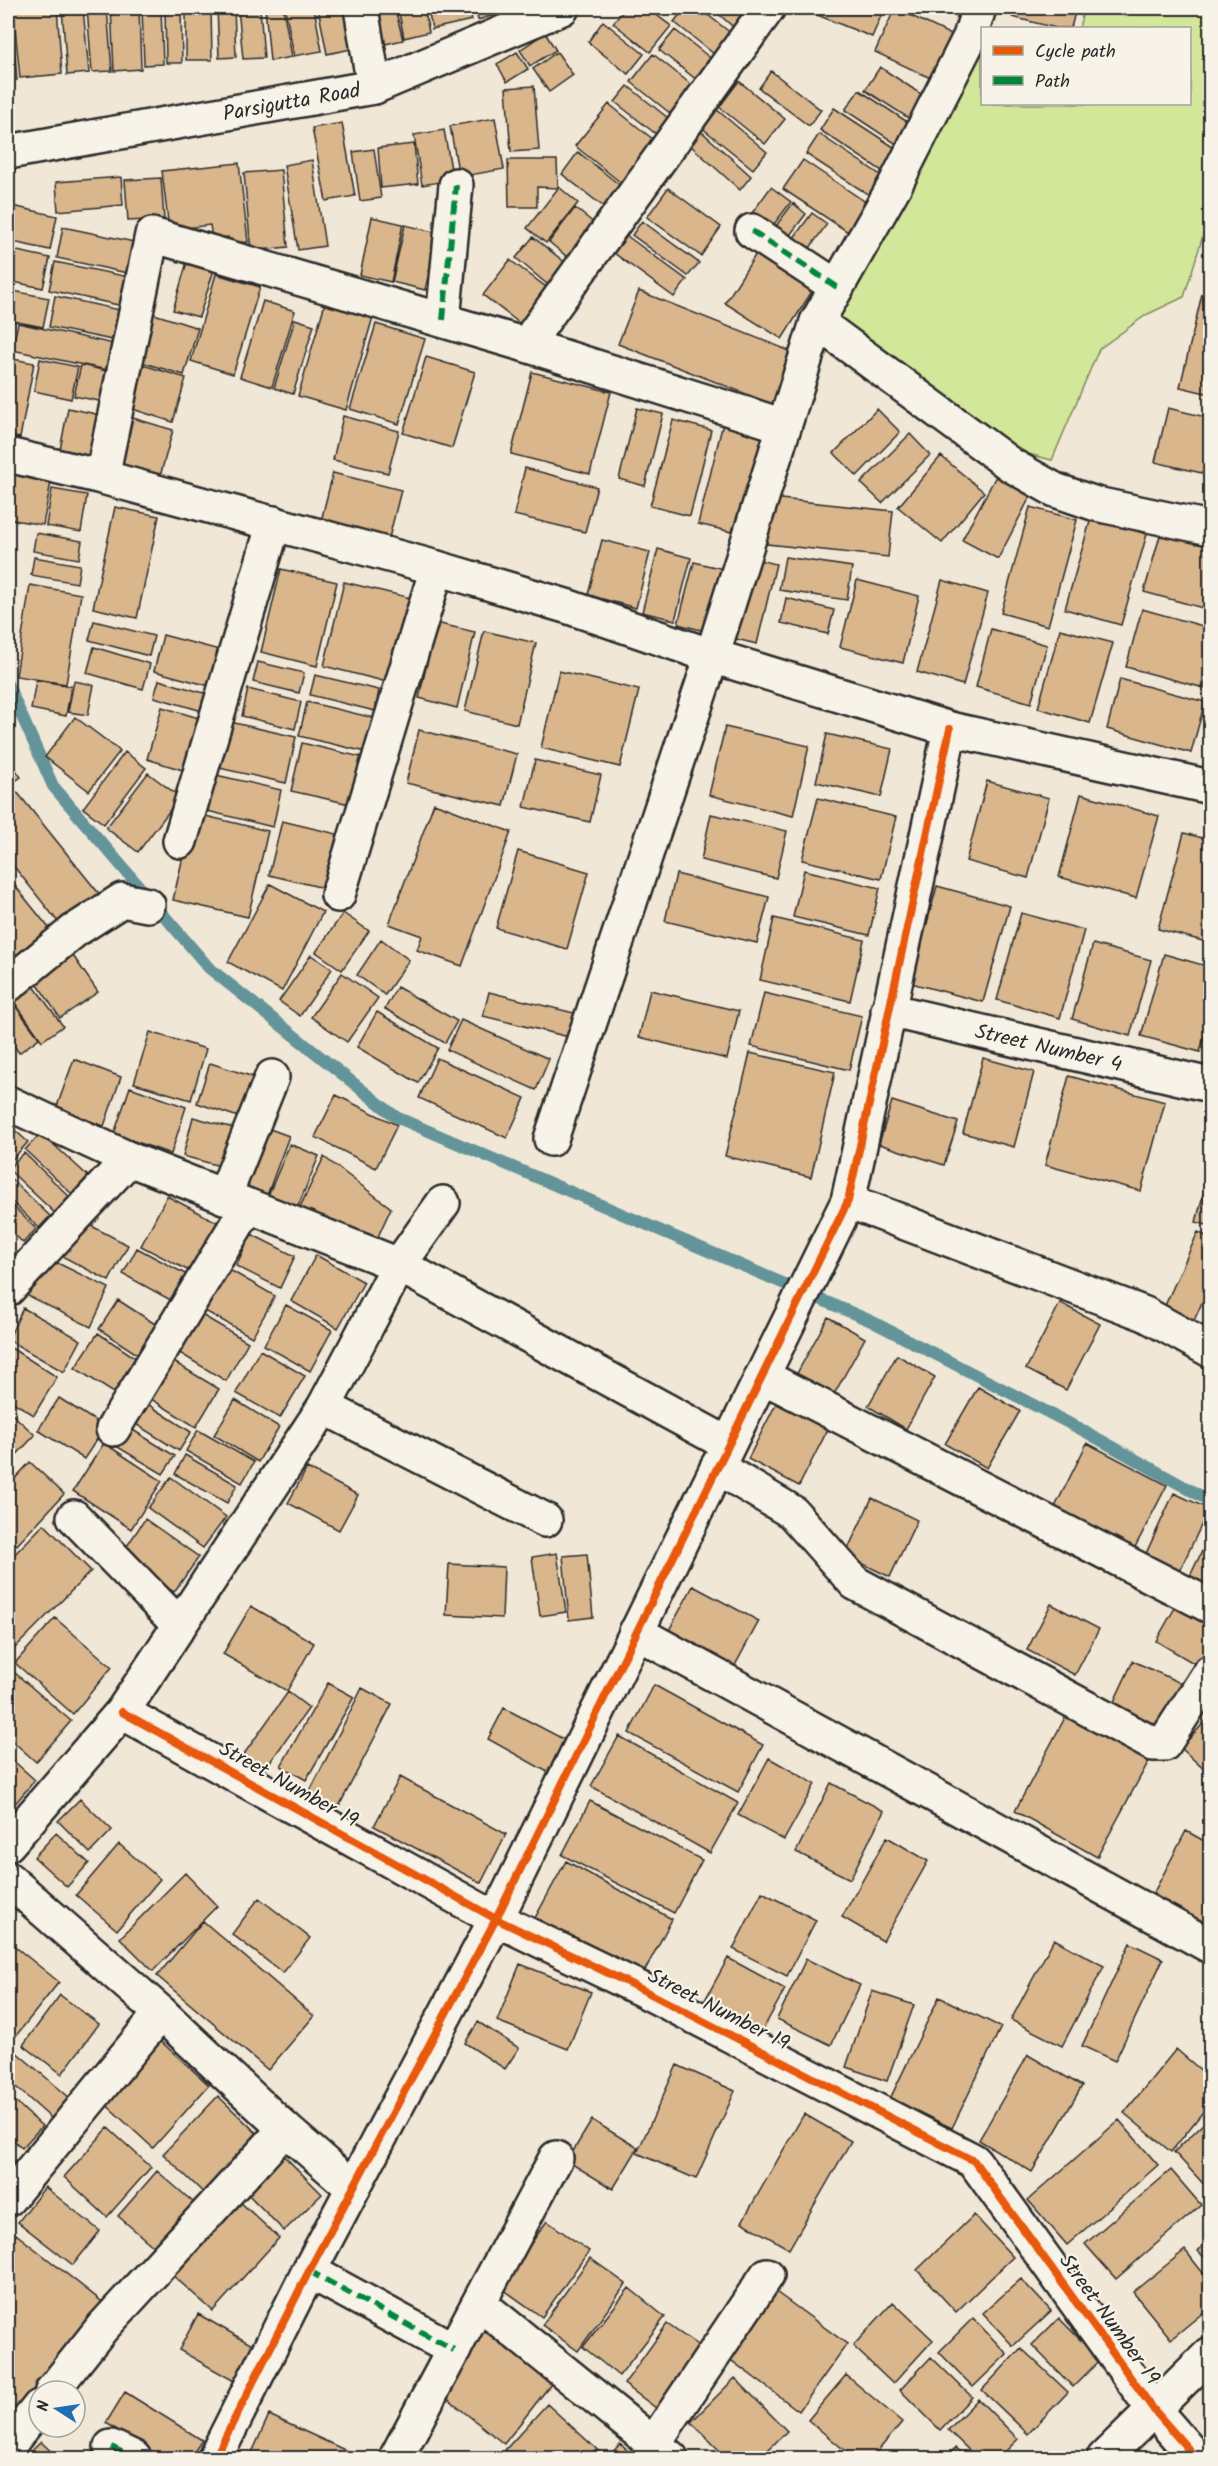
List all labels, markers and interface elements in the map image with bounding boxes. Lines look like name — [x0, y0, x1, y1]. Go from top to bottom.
legend — [981, 27, 1191, 105]
text: Cycle path — [1035, 38, 1116, 67]
text: Path — [1035, 68, 1070, 97]
street label: Parsigutta Road — [221, 75, 364, 132]
street label: Street Number 4 — [971, 1016, 1125, 1082]
street label: Street Number 19 — [212, 1733, 364, 1837]
street label: Street Number 19 — [642, 1960, 795, 2060]
street label: Street Number 19 — [1050, 2247, 1168, 2392]
north arrow — [27, 2379, 87, 2439]
text: N — [31, 2399, 57, 2414]

